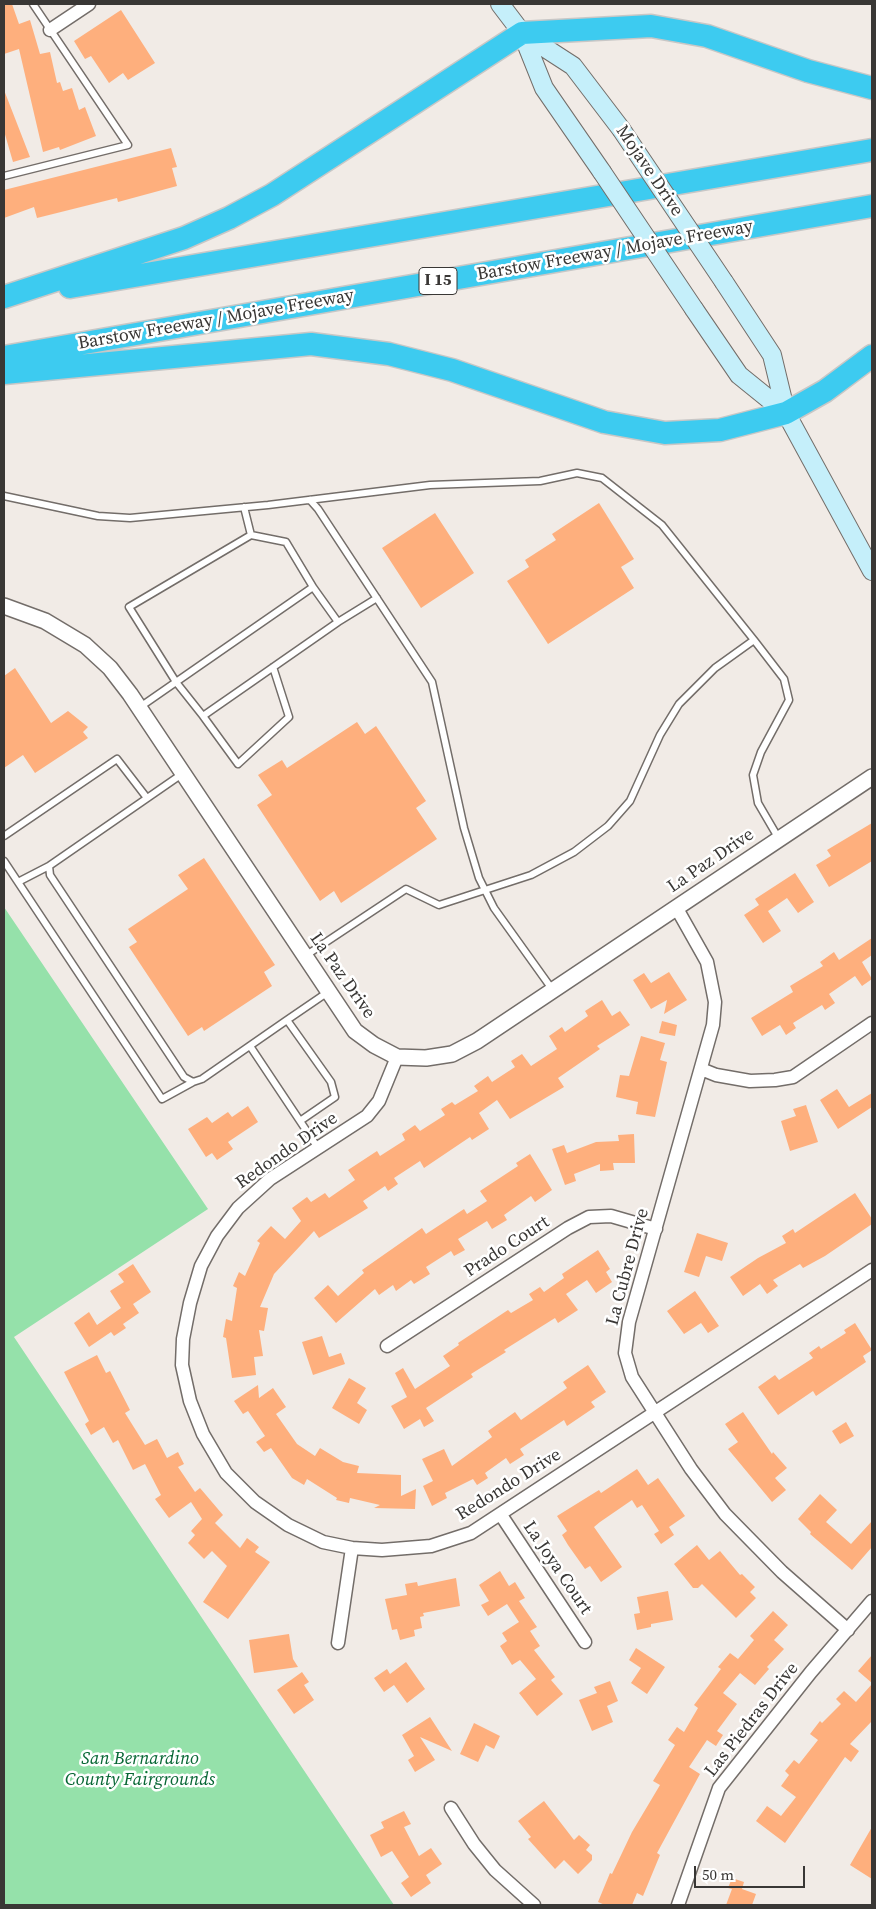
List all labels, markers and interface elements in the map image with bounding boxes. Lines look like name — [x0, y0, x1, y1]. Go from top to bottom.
street label: Mojave Drive — [611, 121, 687, 221]
street label: Barstow Freeway / Mojave Freeway — [475, 216, 755, 286]
road number: I 15 — [419, 268, 457, 294]
street label: Barstow Freeway / Mojave Freeway — [76, 285, 356, 355]
street label: La Paz Drive — [664, 824, 758, 898]
street label: La Paz Drive — [305, 929, 379, 1023]
street label: Redondo Drive — [232, 1108, 342, 1194]
street label: La Cubre Drive — [602, 1206, 654, 1328]
street label: Prado Court — [461, 1212, 553, 1282]
street label: Redondo Drive — [453, 1444, 565, 1526]
street label: La Joya Court — [518, 1517, 596, 1619]
street label: Las Piedras Drive — [701, 1658, 803, 1782]
park label: San Bernardino County Fairgrounds — [65, 1748, 215, 1790]
scale bar — [696, 1856, 807, 1888]
text: 50 m — [702, 1864, 734, 1885]

